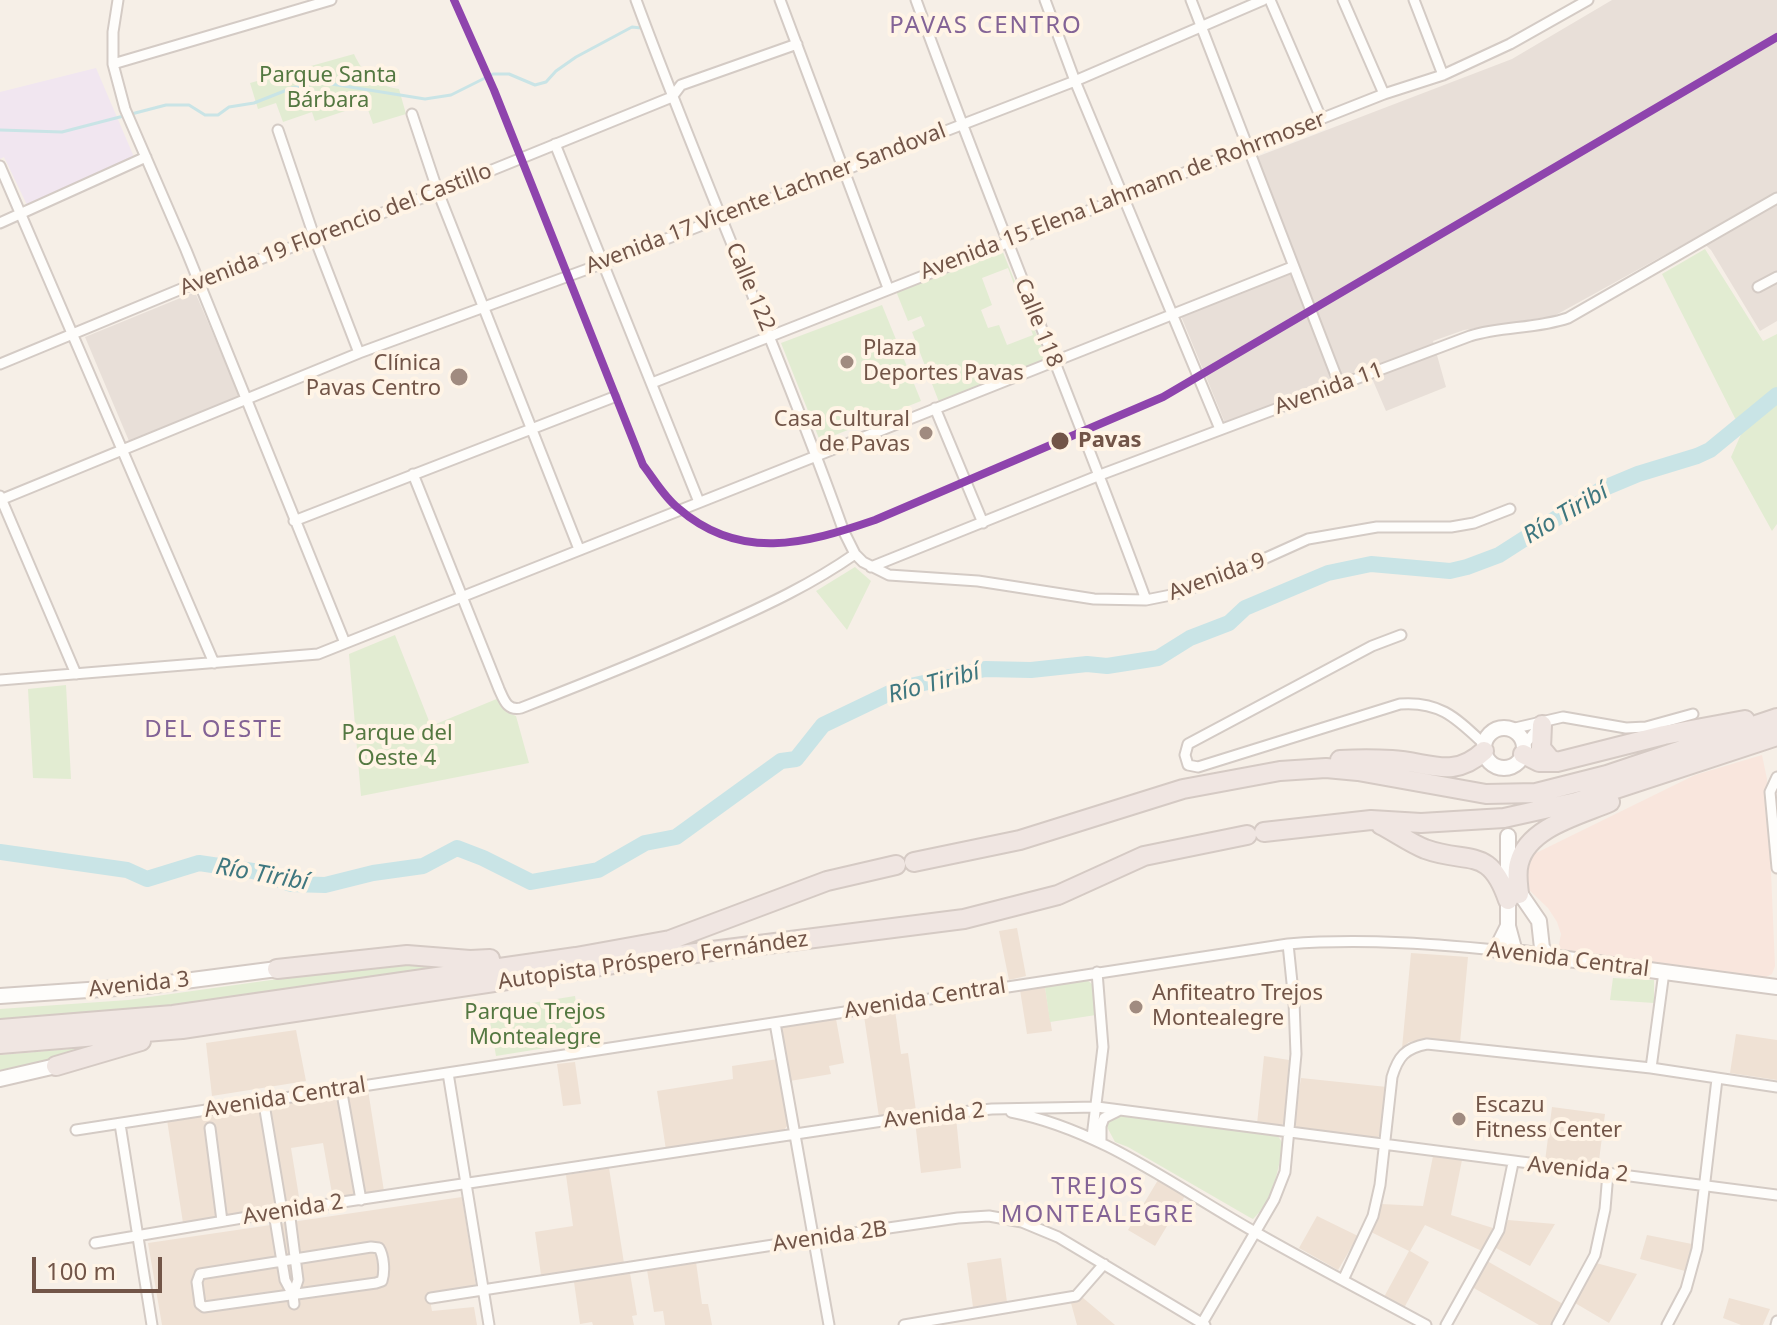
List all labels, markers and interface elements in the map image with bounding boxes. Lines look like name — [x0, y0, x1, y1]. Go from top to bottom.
district label: PAVAS CENTRO — [889, 12, 1083, 40]
park label: Parque Santa Bárbara — [259, 63, 397, 114]
street label: Avenida 15 Elena Lahmann de Rohrmoser — [917, 106, 1329, 286]
street label: Avenida 17 Vicente Lachner Sandoval — [582, 118, 950, 280]
street label: Avenida 19 Florencio del Castillo — [176, 158, 496, 302]
street label: Calle 122 — [720, 239, 780, 335]
street label: Calle 118 — [1008, 275, 1068, 371]
place label: Plaza Deportes Pavas — [863, 336, 1024, 388]
place label: Clínica Pavas Centro — [306, 351, 441, 402]
marker: Plaza Deportes Pavas — [838, 353, 856, 371]
street label: Avenida 11 — [1271, 357, 1387, 421]
marker: Clínica Pavas Centro — [448, 366, 470, 388]
place label: Casa Cultural de Pavas — [774, 407, 910, 458]
marker: Casa Cultural de Pavas — [917, 424, 935, 442]
place label: Pavas — [1078, 428, 1142, 454]
marker: Pavas — [1049, 430, 1071, 452]
water label: Río Tiribí — [1518, 478, 1614, 550]
street label: Avenida 9 — [1165, 547, 1269, 607]
water label: Río Tiribí — [885, 658, 983, 710]
district label: DEL OESTE — [144, 716, 284, 744]
park label: Parque del Oeste 4 — [341, 721, 453, 772]
water label: Río Tiribí — [213, 853, 311, 897]
street label: Autopista Próspero Fernández — [496, 926, 810, 996]
street label: Avenida Central — [1485, 937, 1651, 983]
street label: Avenida 3 — [87, 967, 191, 1003]
street label: Avenida Central — [842, 973, 1008, 1025]
place label: Anfiteatro Trejos Montealegre — [1152, 981, 1323, 1032]
marker: Anfiteatro Trejos Montealegre — [1127, 998, 1145, 1016]
park label: Parque Trejos Montealegre — [464, 1000, 606, 1052]
street label: Avenida Central — [202, 1072, 368, 1124]
place label: Escazu Fitness Center — [1475, 1093, 1622, 1144]
street label: Avenida 2 — [882, 1098, 986, 1134]
marker: Escazu Fitness Center — [1450, 1110, 1468, 1128]
street label: Avenida 2 — [1526, 1152, 1630, 1188]
district label: TREJOS MONTEALEGRE — [1001, 1173, 1195, 1229]
street label: Avenida 2 — [241, 1189, 345, 1231]
street label: Avenida 2B — [771, 1216, 889, 1258]
scale bar — [36, 1241, 166, 1291]
text: 100 m — [46, 1254, 116, 1287]

